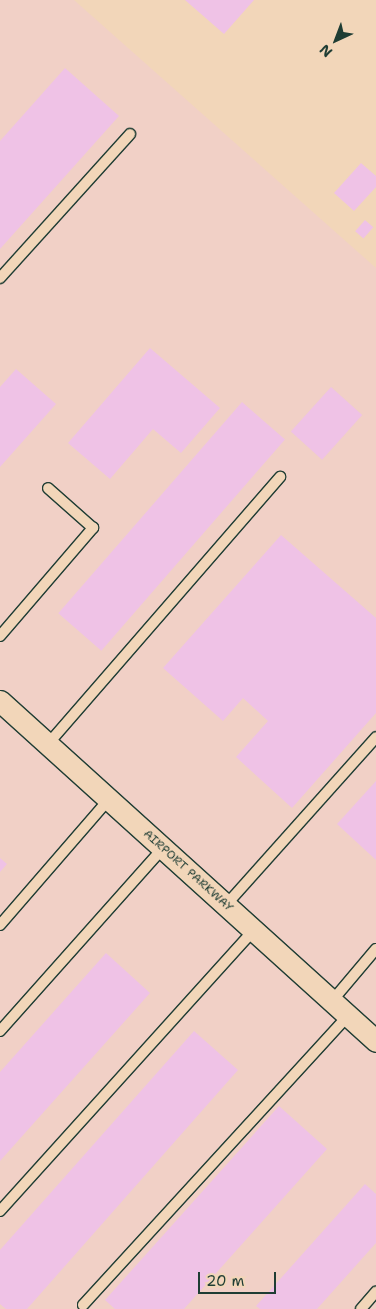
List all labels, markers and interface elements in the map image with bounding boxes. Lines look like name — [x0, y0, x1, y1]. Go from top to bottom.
north arrow — [311, 15, 361, 65]
text: N — [316, 41, 336, 61]
street label: AIRPORT PARKWAY — [140, 827, 236, 915]
scale bar — [201, 1262, 278, 1294]
text: 20 m — [206, 1271, 245, 1291]

